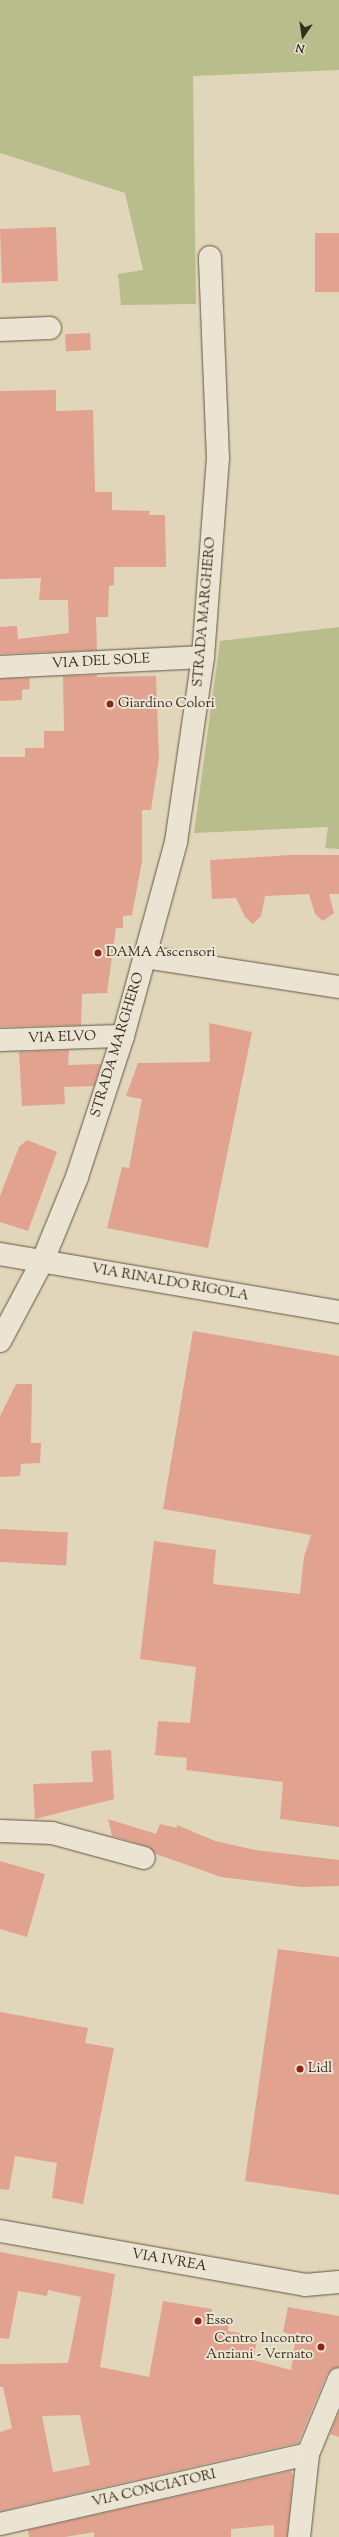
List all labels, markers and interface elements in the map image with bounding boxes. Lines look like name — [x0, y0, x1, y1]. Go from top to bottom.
north arrow — [283, 16, 323, 56]
text: N — [294, 39, 306, 56]
street label: STRADA MARGHERO — [190, 536, 220, 688]
street label: VIA DEL SOLE — [51, 651, 151, 673]
place label: Giardino Colori — [118, 696, 215, 712]
marker: Giardino Colori — [105, 699, 115, 709]
place label: DAMA Ascensori — [106, 945, 215, 961]
marker: DAMA Ascensori — [93, 948, 103, 958]
street label: STRADA MARGHERO — [88, 970, 148, 1120]
street label: VIA ELVO — [28, 1028, 96, 1048]
street label: VIA RINALDO RIGOLA — [90, 1261, 250, 1305]
place label: Lidl — [308, 2061, 332, 2077]
marker: Lidl — [295, 2064, 305, 2074]
street label: VIA IVREA — [130, 2246, 208, 2276]
place label: Esso — [206, 2313, 233, 2329]
marker: Esso — [193, 2316, 203, 2326]
place label: Centro Incontro Anziani - Vernato — [206, 2331, 313, 2364]
marker: Centro Incontro Anziani - Vernato — [316, 2342, 326, 2352]
street label: VIA CONCIATORI — [90, 2467, 218, 2511]

